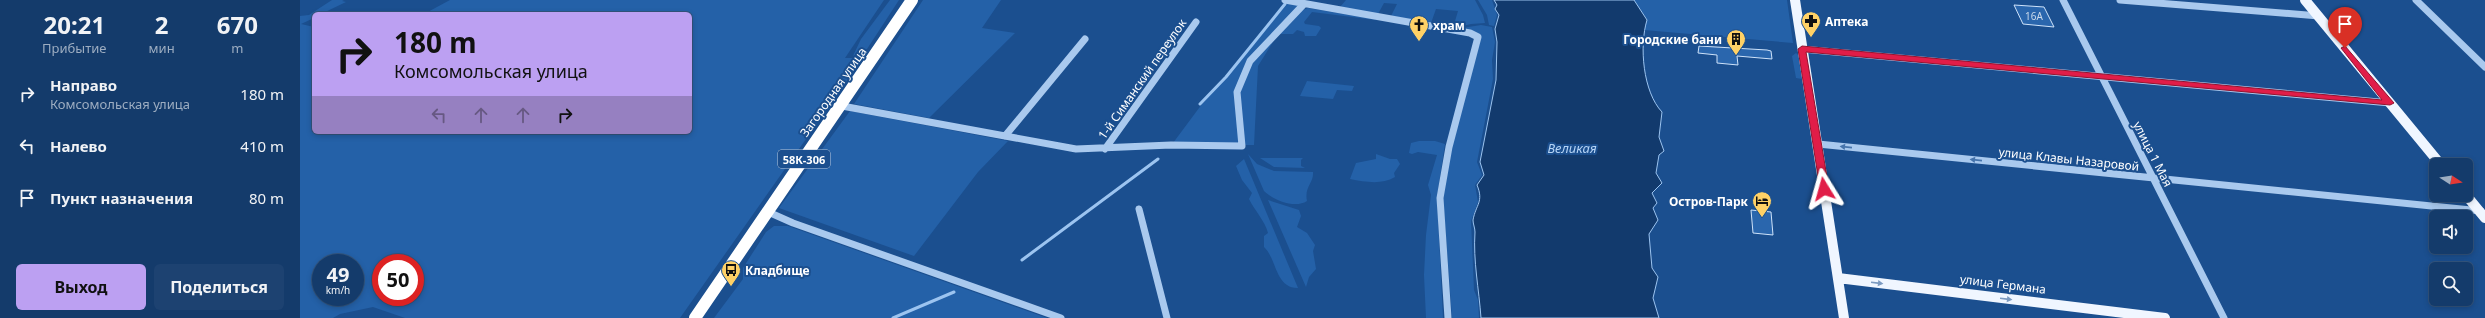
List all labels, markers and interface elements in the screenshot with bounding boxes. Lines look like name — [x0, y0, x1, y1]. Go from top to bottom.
pin — [2328, 7.0, 2362, 48]
text: 20:21 — [43, 8, 105, 41]
text: 2 — [155, 8, 168, 41]
text: 670 — [217, 8, 258, 41]
house number: 16А — [2025, 9, 2044, 23]
pharmacy icon: Аптека — [1800, 10, 1822, 38]
place label: Аптека — [1825, 13, 1868, 30]
icon: arrive — [2334, 13, 2356, 35]
church icon: храм — [1408, 14, 1430, 42]
street label: 1-й Симанский переулок — [1094, 15, 1190, 143]
place label: храм — [1433, 17, 1465, 34]
text: 180 m — [394, 23, 477, 61]
icon: right — [328, 28, 380, 80]
building icon: Городские бани — [1725, 28, 1747, 56]
place label: Городские бани — [1623, 31, 1722, 48]
text: Прибытие — [42, 39, 107, 57]
text: мин — [149, 39, 175, 57]
text: m — [231, 39, 243, 57]
street label: Загородная улица — [796, 44, 870, 140]
text: Комсомольская улица — [394, 59, 588, 83]
text: Направо — [50, 75, 117, 95]
icon: right — [16, 83, 38, 105]
text: 180 m — [240, 84, 284, 104]
text: Комсомольская улица — [50, 95, 190, 113]
icon: left — [428, 104, 450, 126]
icon: ahead — [470, 104, 492, 126]
icon: ahead — [512, 104, 534, 126]
icon: right — [554, 104, 576, 126]
street label: улица 1 Мая — [2129, 118, 2177, 190]
icon: left — [16, 135, 38, 157]
text: Налево — [50, 136, 107, 156]
text: 410 m — [240, 136, 284, 156]
water label: Великая — [1547, 139, 1597, 157]
street label: улица Клавы Назаровой — [1998, 143, 2140, 175]
one-way arrow — [1840, 144, 1852, 150]
road number: 58К-306 — [778, 150, 830, 168]
one-way arrow — [1970, 157, 1982, 164]
north arrow — [2429, 158, 2473, 202]
map controls — [2429, 158, 2473, 306]
position arrow — [1803, 168, 1845, 210]
icon: arrive — [16, 187, 38, 209]
text: Пункт назначения — [50, 188, 193, 208]
text: 80 m — [249, 188, 284, 208]
hotel icon: Остров-Парк — [1751, 190, 1773, 218]
place label: Остров-Парк — [1669, 193, 1749, 210]
button: sound — [2429, 210, 2473, 254]
speed limit sign: 50 — [372, 254, 424, 306]
bus stop icon: Кладбище — [720, 259, 742, 287]
text: 49 — [327, 261, 349, 288]
place label: Кладбище — [745, 262, 810, 279]
button: search — [2429, 262, 2473, 306]
button: Выход — [16, 264, 146, 310]
button: Поделиться — [154, 264, 284, 310]
street label: улица Германа — [1959, 270, 2047, 298]
one-way arrow — [1871, 280, 1883, 286]
text: km/h — [326, 283, 350, 297]
one-way arrow — [2000, 296, 2012, 302]

